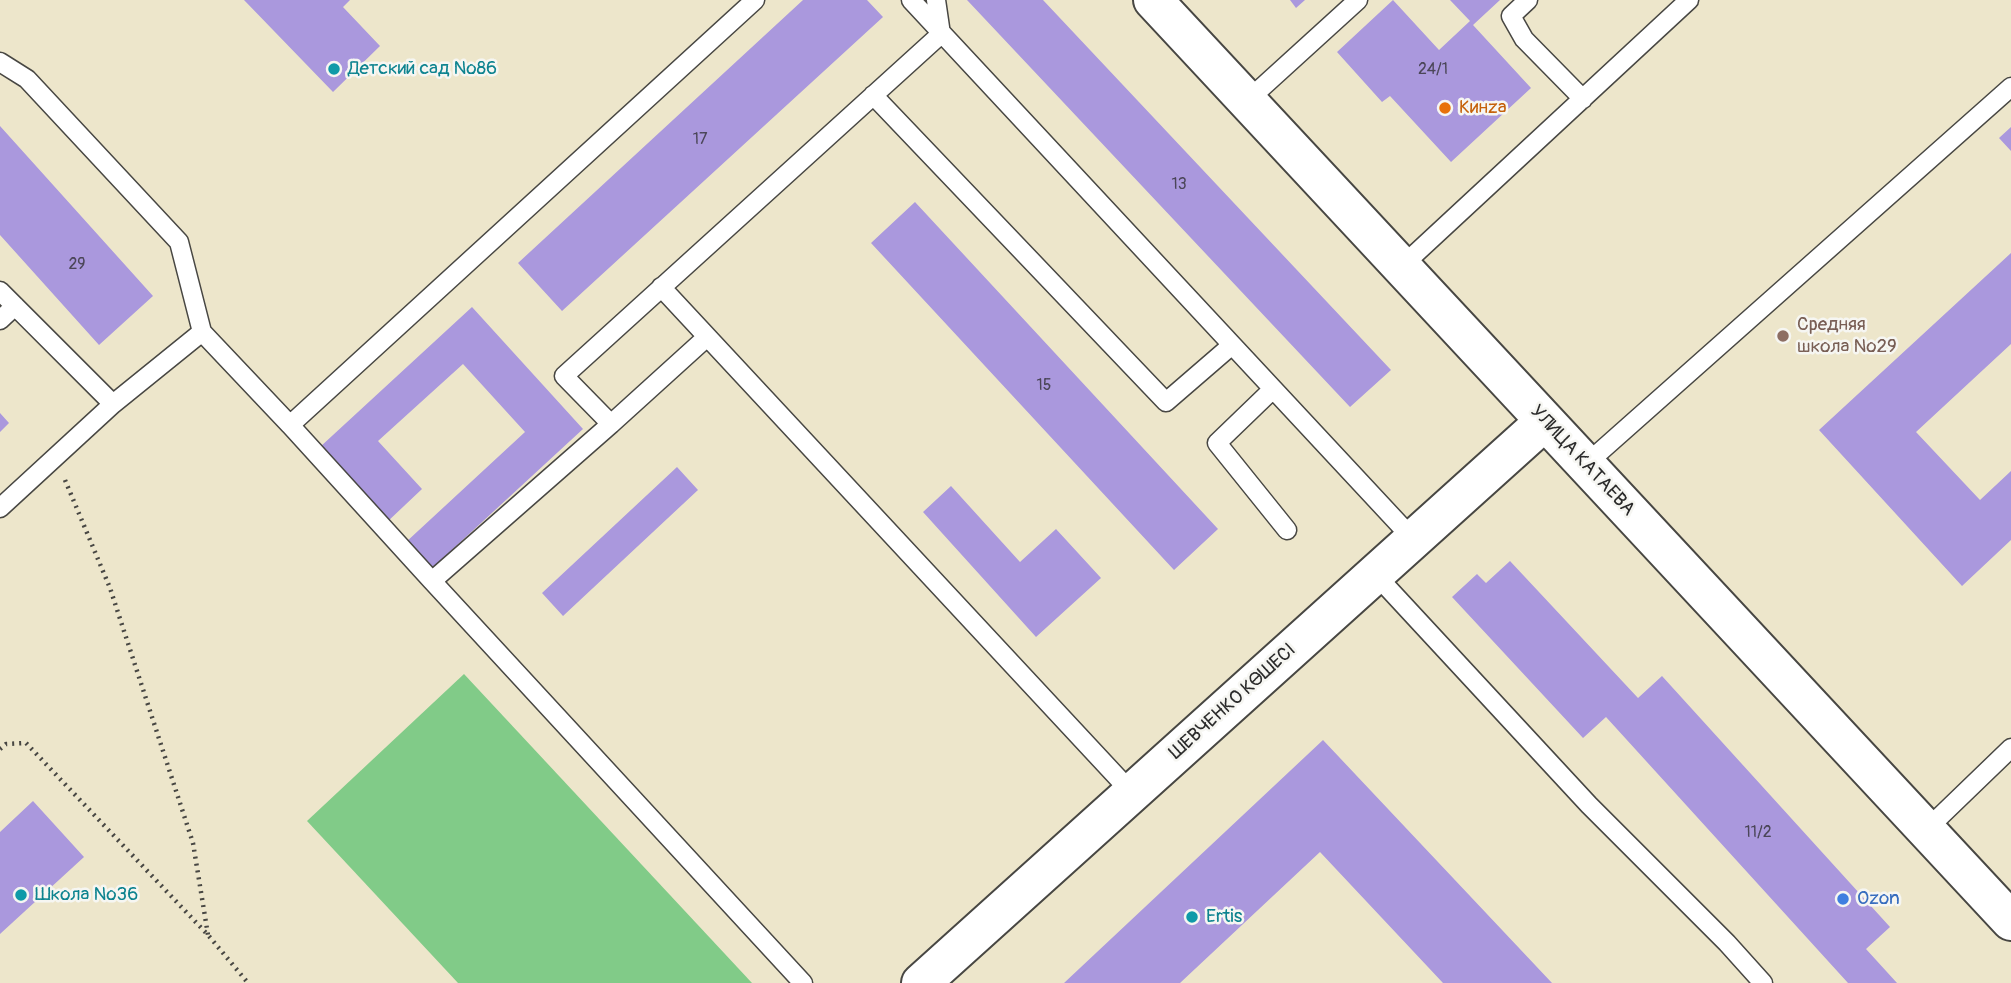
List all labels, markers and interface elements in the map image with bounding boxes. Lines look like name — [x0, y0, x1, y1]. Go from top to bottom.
place label: Детский сад №86 — [348, 58, 497, 80]
house number: 24/1 — [1418, 60, 1448, 80]
marker: Детский сад №86 — [326, 61, 342, 77]
place label: Кинzа — [1459, 97, 1507, 119]
marker: Кинzа — [1437, 100, 1453, 116]
house number: 17 — [693, 130, 707, 150]
house number: 13 — [1171, 175, 1187, 195]
house number: 29 — [68, 255, 86, 275]
place label: Средняя школа №29 — [1797, 314, 1897, 358]
marker: Средняя школа №29 — [1775, 328, 1791, 344]
house number: 15 — [1037, 376, 1051, 396]
street label: УЛИЦА КАТАЕВА — [1525, 401, 1639, 521]
street label: ШЕВЧЕНКО КӨШЕСІ — [1165, 639, 1301, 765]
house number: 11/2 — [1744, 823, 1772, 843]
place label: Школа №36 — [35, 884, 138, 906]
marker: Школа №36 — [13, 887, 29, 903]
place label: Ozon — [1857, 888, 1900, 910]
marker: Ozon — [1835, 891, 1851, 907]
place label: Ertis — [1206, 906, 1242, 928]
marker: Ertis — [1184, 909, 1200, 925]

